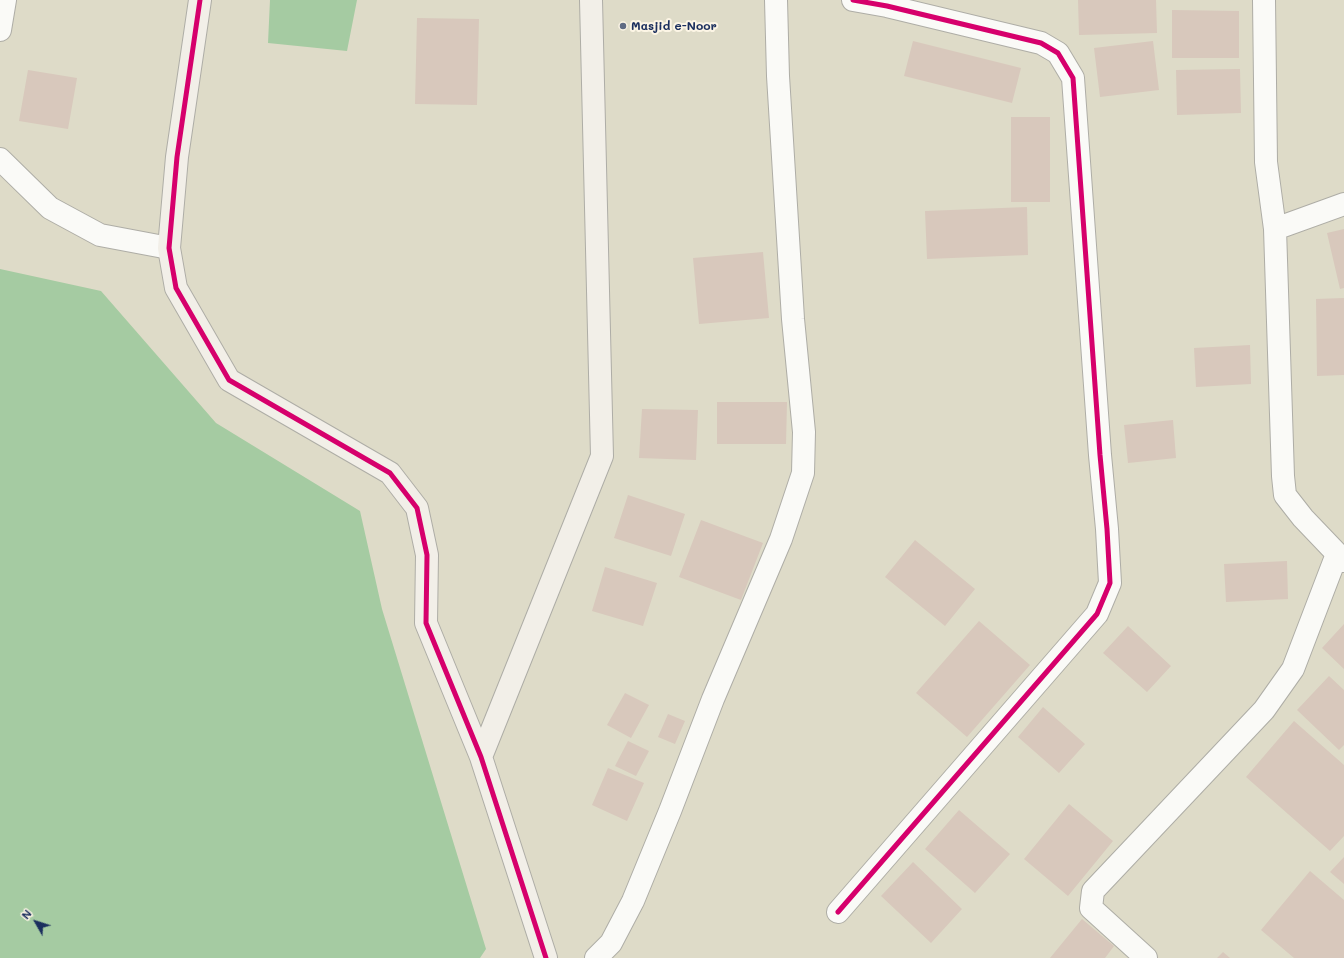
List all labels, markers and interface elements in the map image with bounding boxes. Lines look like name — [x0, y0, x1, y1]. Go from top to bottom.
place label: Masjid e-Noor — [631, 19, 717, 33]
marker: Masjid e-Noor — [618, 21, 628, 31]
north arrow — [16, 902, 56, 942]
text: N — [18, 906, 35, 922]

